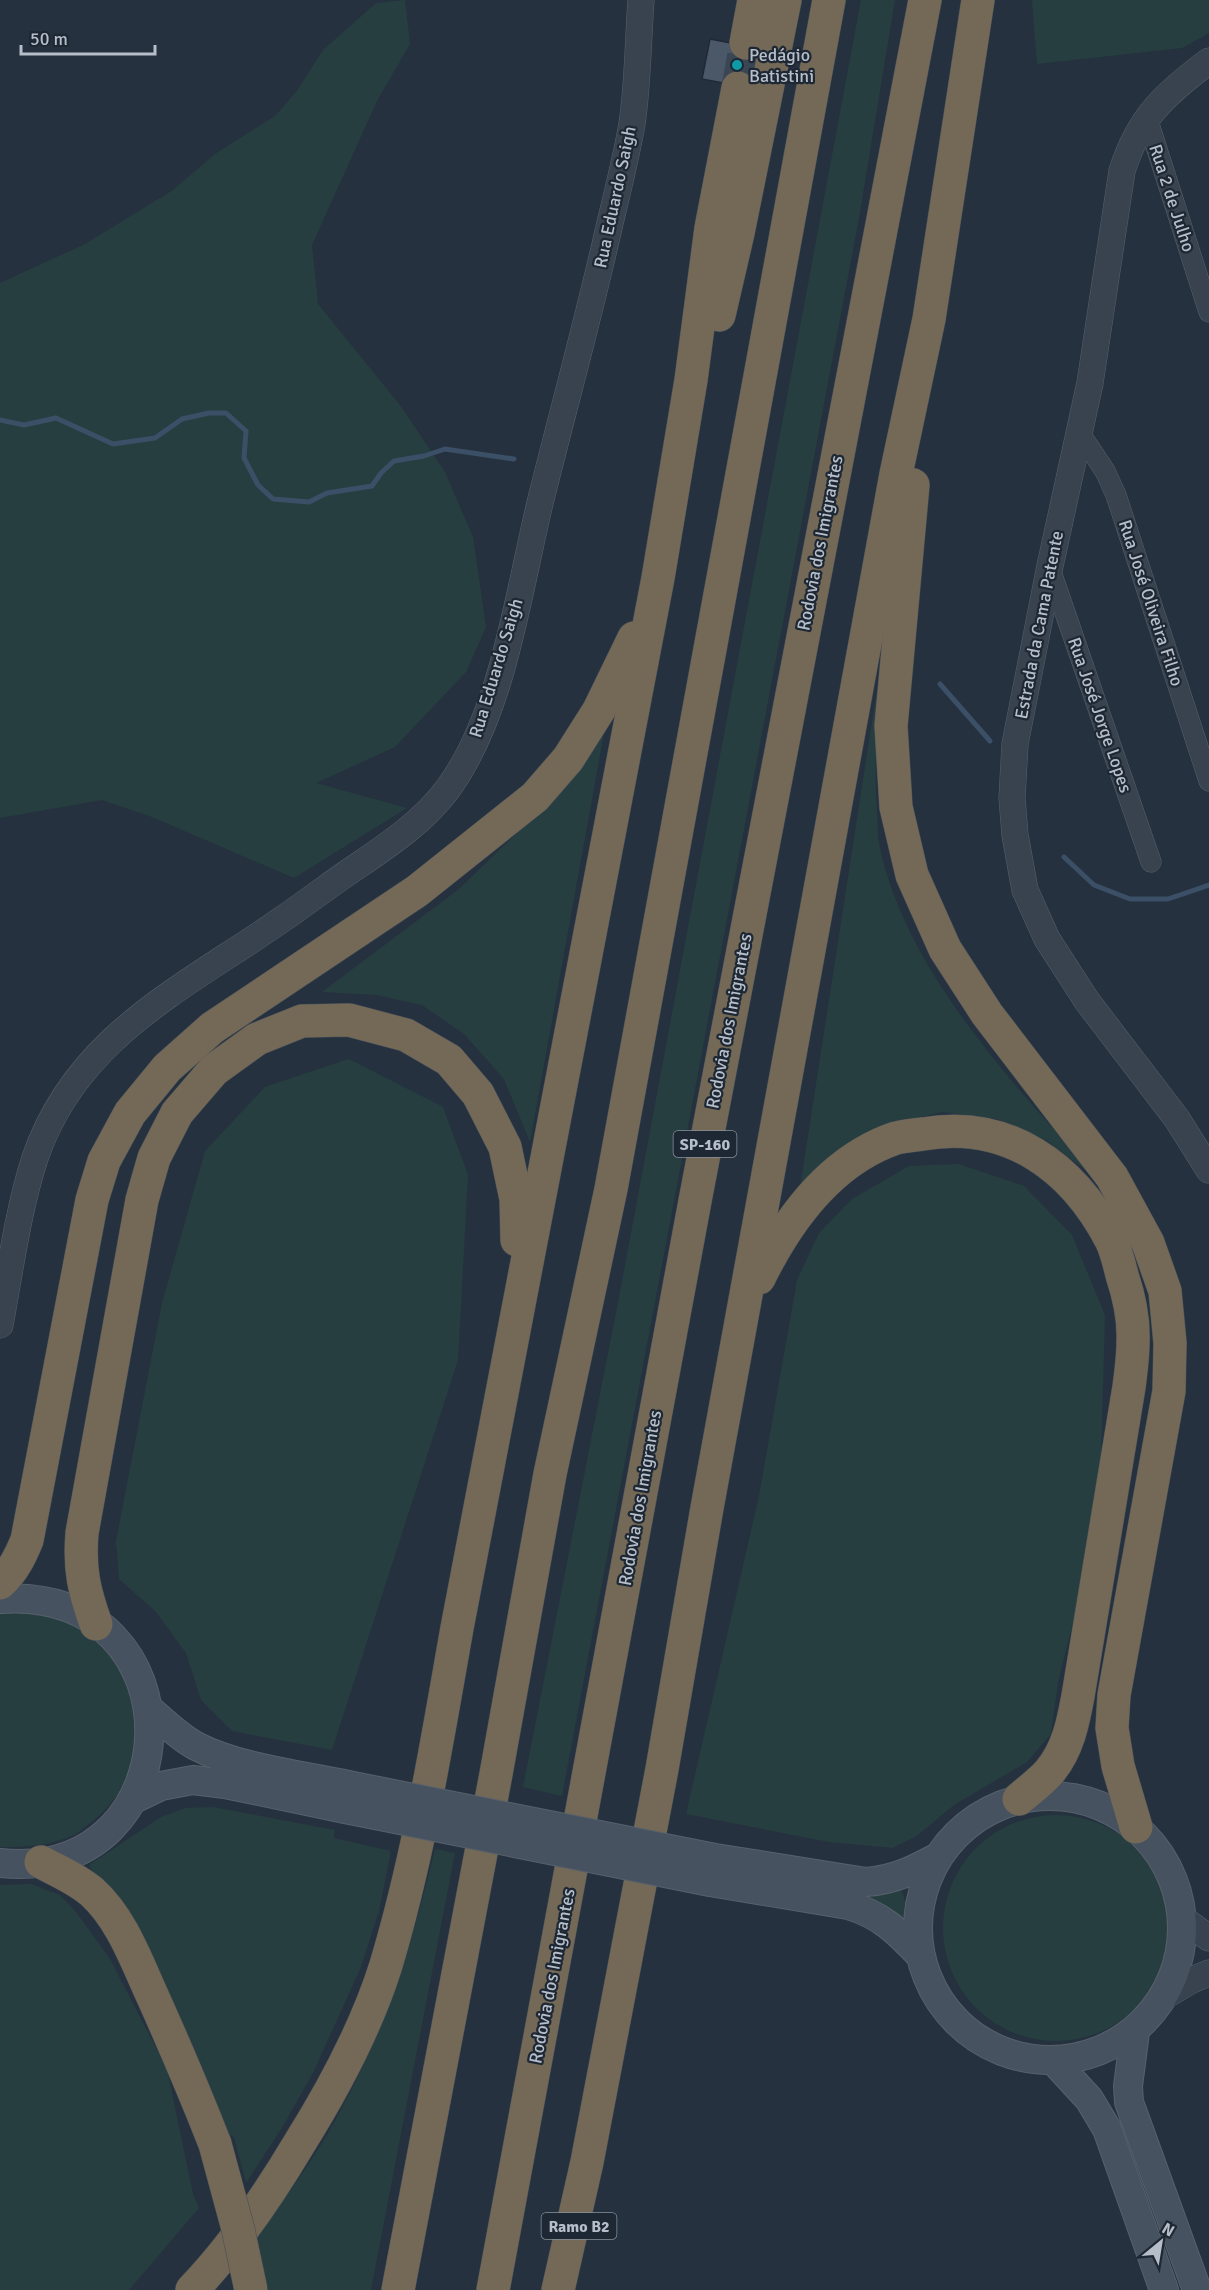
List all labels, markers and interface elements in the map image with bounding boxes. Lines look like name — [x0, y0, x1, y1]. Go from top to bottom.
scale bar — [21, 18, 154, 56]
text: 50 m — [30, 28, 68, 50]
place label: Pedágio Batistini — [749, 44, 814, 87]
marker: Pedágio Batistini — [730, 58, 744, 72]
street label: Rua Eduardo Saigh — [589, 124, 641, 270]
street label: Rua 2 de Julho — [1144, 141, 1200, 255]
street label: Rodovia dos Imigrantes — [792, 454, 848, 632]
street label: Rua José Oliveira Filho — [1114, 517, 1188, 689]
street label: Estrada da Cama Patente — [1010, 529, 1068, 721]
street label: Rua Eduardo Saigh — [464, 596, 528, 740]
street label: Rua José Jorge Lopes — [1063, 634, 1137, 796]
street label: Rodovia dos Imigrantes — [701, 932, 757, 1110]
road number: SP-160 — [674, 1131, 736, 1157]
street label: Rodovia dos Imigrantes — [614, 1408, 666, 1587]
street label: Rodovia dos Imigrantes — [524, 1887, 580, 2065]
north arrow — [1131, 2212, 1191, 2272]
road number: Ramo B2 — [542, 2213, 616, 2239]
text: N — [1158, 2218, 1178, 2241]

